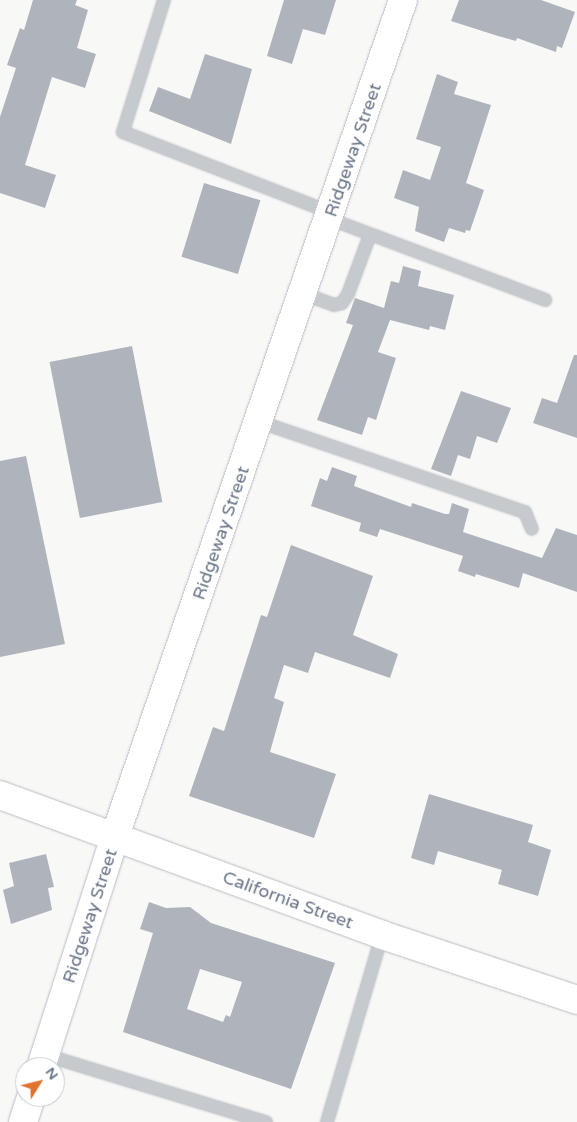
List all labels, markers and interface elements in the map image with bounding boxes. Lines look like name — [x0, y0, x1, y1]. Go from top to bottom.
street label: Ridgeway Street — [320, 80, 386, 220]
street label: Ridgeway Street — [188, 463, 254, 603]
street label: Ridgeway Street — [58, 846, 122, 986]
street label: California Street — [220, 866, 356, 934]
north arrow — [15, 1057, 65, 1107]
text: N — [42, 1064, 62, 1083]

